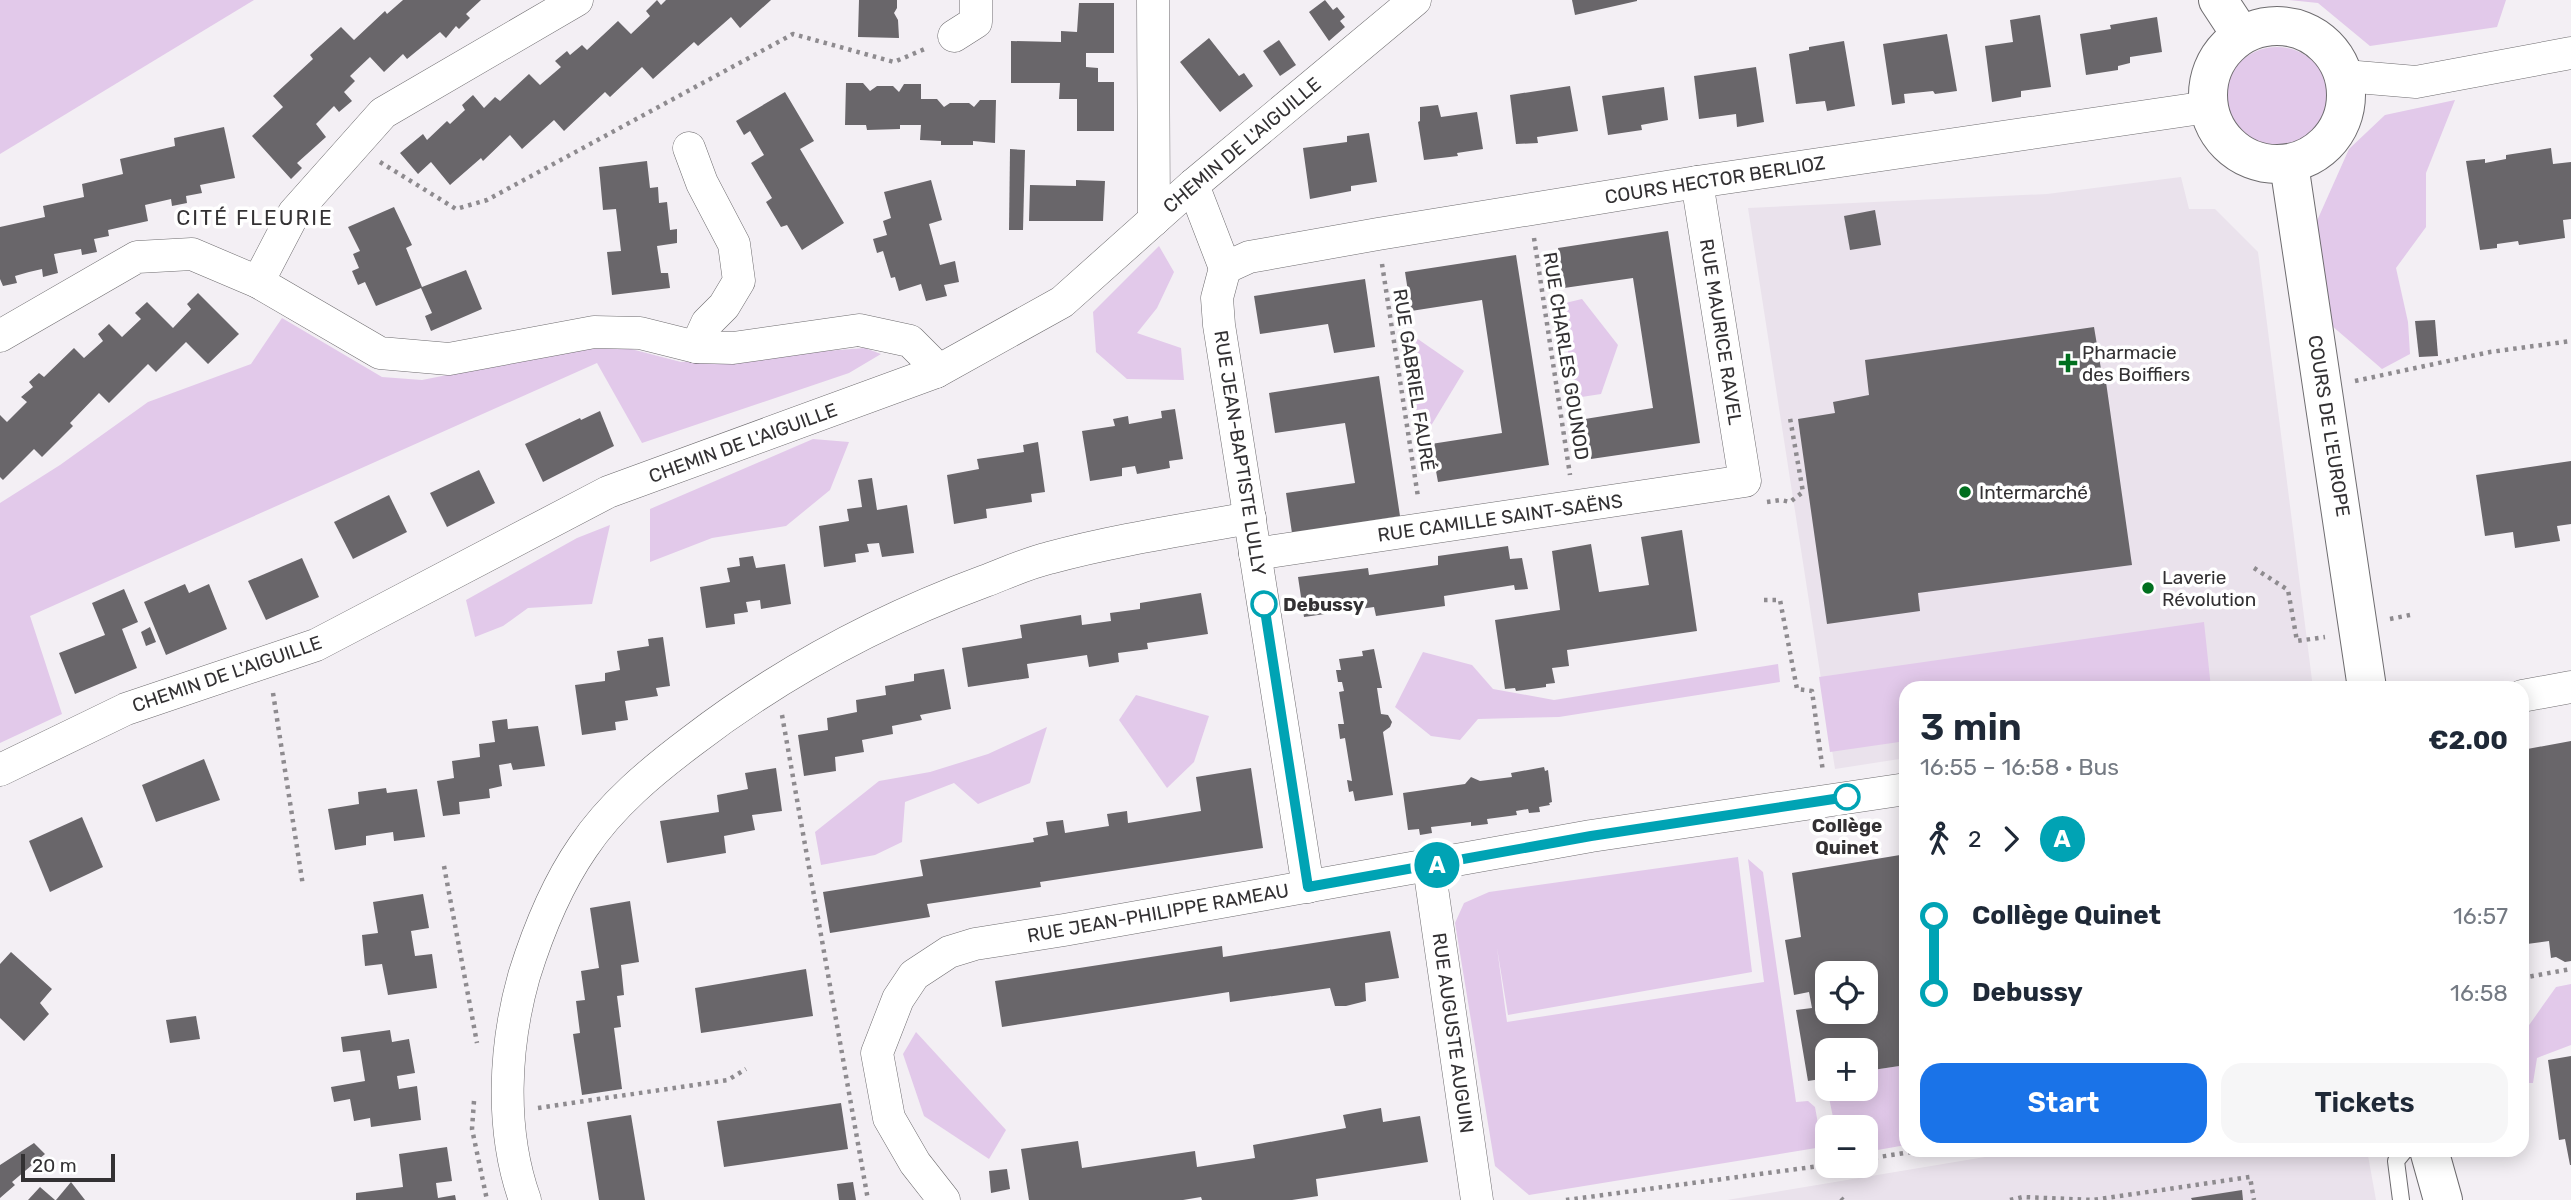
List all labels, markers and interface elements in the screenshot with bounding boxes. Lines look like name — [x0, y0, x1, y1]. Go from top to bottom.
street label: CHEMIN DE L'AIGUILLE — [1158, 72, 1326, 218]
street label: COURS HECTOR BERLIOZ — [1603, 151, 1827, 209]
district label: CITÉ FLEURIE — [176, 205, 334, 230]
street label: RUE MAURICE RAVEL — [1695, 237, 1747, 427]
street label: RUE CHARLES GOUNOD — [1538, 250, 1594, 462]
street label: RUE GABRIEL FAURÉ — [1388, 287, 1440, 473]
street label: RUE JEAN-BAPTISTE LULLY — [1209, 329, 1271, 577]
street label: COURS DE L'EUROPE — [2303, 333, 2355, 519]
place label: Pharmacie des Boiffiers — [2082, 341, 2190, 386]
marker: Pharmacie des Boiffiers — [2060, 355, 2076, 371]
street label: CHEMIN DE L'AIGUILLE — [646, 398, 840, 488]
place label: Intermarché — [1979, 481, 2088, 504]
marker: Intermarché — [1957, 484, 1973, 500]
street label: RUE CAMILLE SAINT-SAËNS — [1376, 489, 1624, 547]
place label: Laverie Révolution — [2162, 566, 2256, 611]
marker: Laverie Révolution — [2140, 580, 2156, 596]
marker: Debussy — [1251, 591, 1277, 617]
place label: Debussy — [1283, 593, 1365, 616]
street label: CHEMIN DE L'AIGUILLE — [129, 631, 325, 717]
text: 3 min — [1920, 704, 2022, 750]
text: €2.00 — [2428, 725, 2508, 756]
text: 16:55 – 16:58 · Bus — [1920, 753, 2119, 781]
marker: Collège Quinet — [1834, 784, 1860, 810]
place label: Collège Quinet — [1812, 814, 1882, 859]
icon: walk — [1920, 820, 1958, 858]
icon: forward — [1992, 820, 2030, 858]
text: 2 — [1968, 825, 1982, 853]
text: A — [2054, 825, 2071, 853]
line badge: A — [1414, 842, 1460, 888]
text: A — [1428, 851, 1446, 879]
street label: RUE JEAN-PHILIPPE RAMEAU — [1025, 879, 1291, 947]
text: Collège Quinet — [1972, 900, 2161, 931]
text: 16:57 — [2453, 902, 2508, 930]
street label: RUE AUGUSTE AUGUIN — [1428, 931, 1478, 1135]
map controls — [1815, 961, 1878, 1178]
button: locate — [1815, 961, 1878, 1024]
text: Debussy — [1972, 977, 2083, 1008]
text: 16:58 — [2450, 979, 2508, 1007]
button: + — [1815, 1038, 1878, 1101]
button: Start — [1920, 1063, 2207, 1143]
button: Tickets — [2221, 1063, 2508, 1143]
button: − — [1815, 1115, 1878, 1178]
scale bar — [21, 1151, 116, 1183]
text: 20 m — [32, 1154, 77, 1177]

